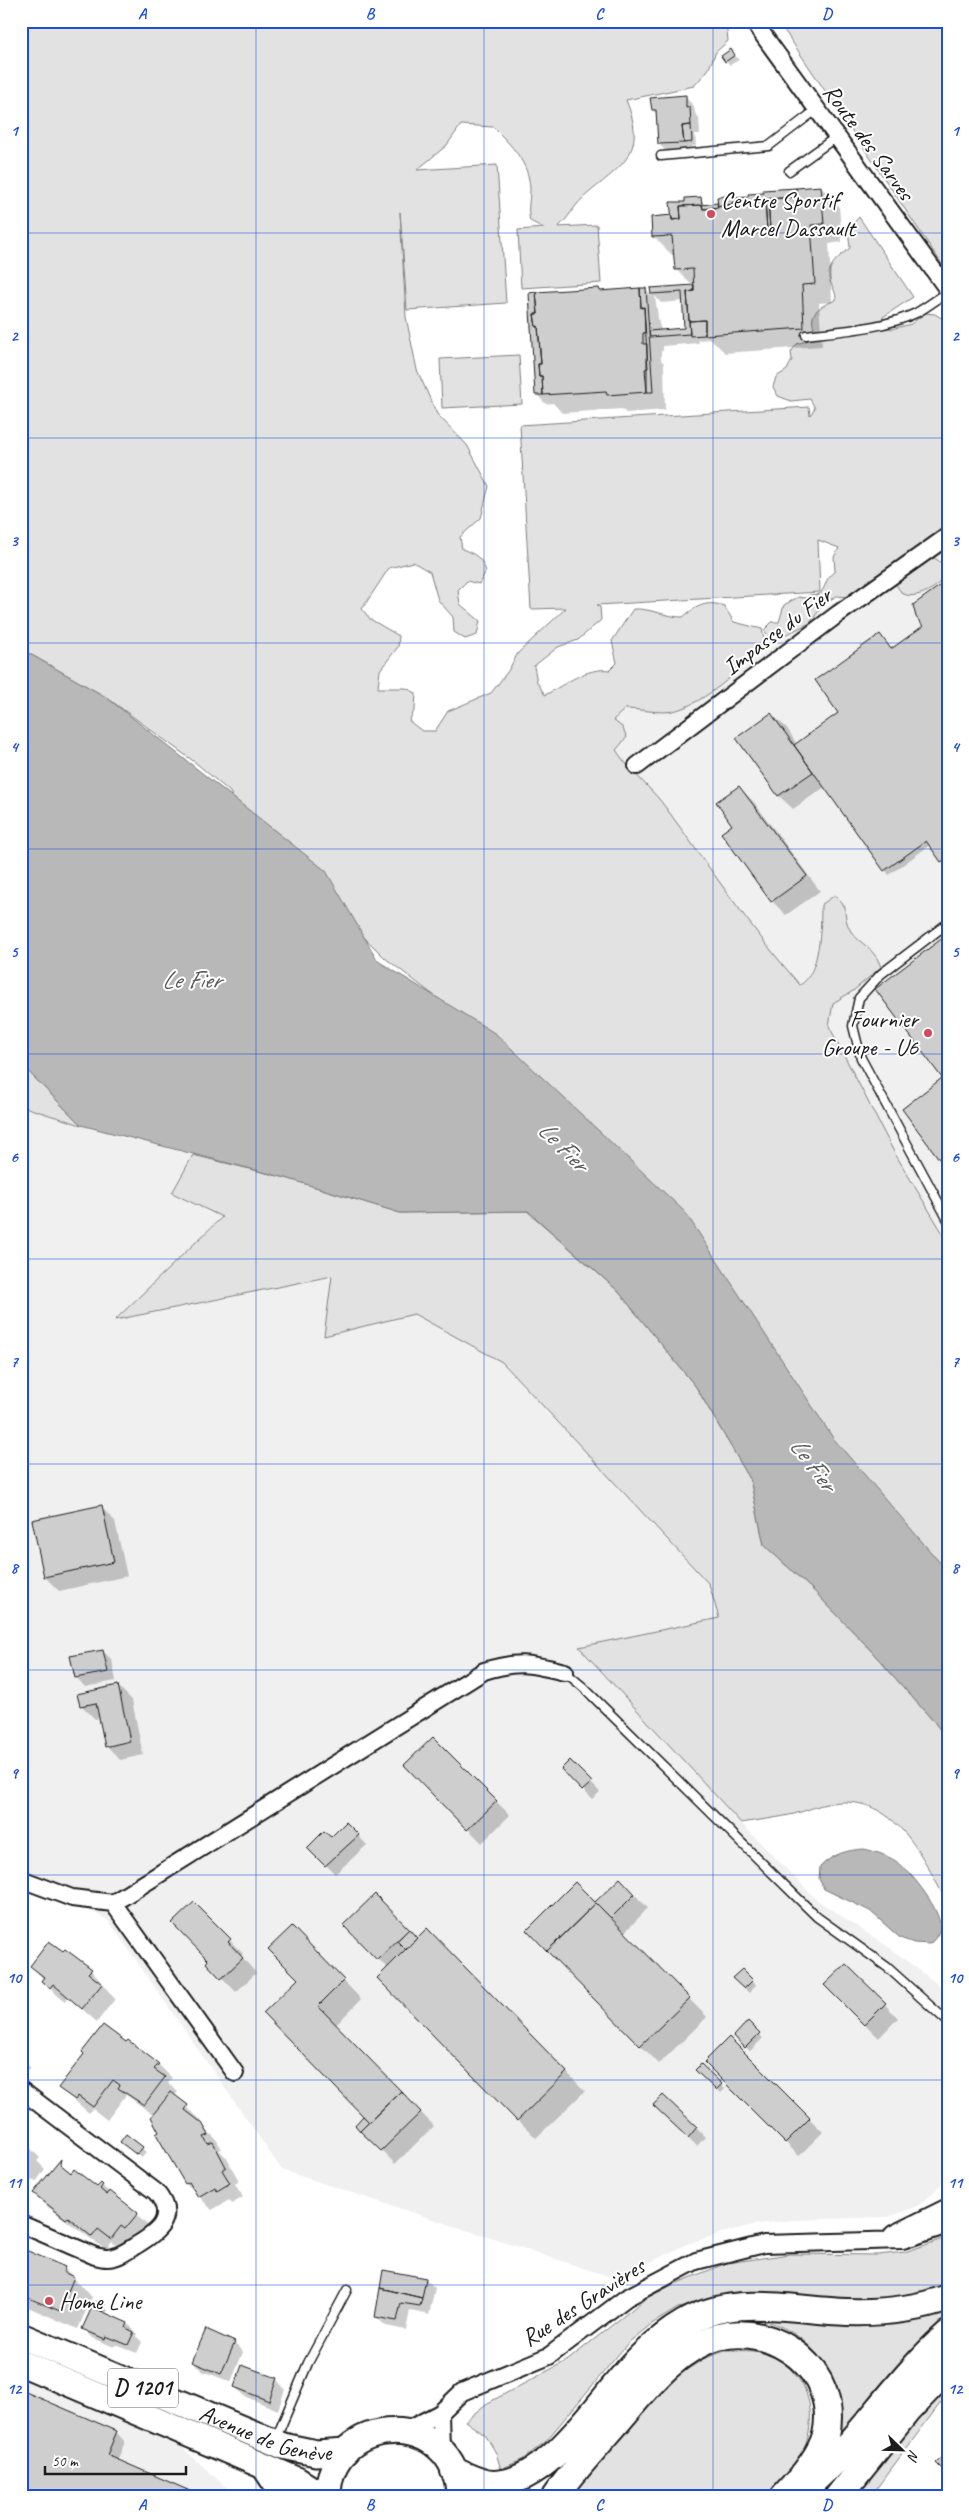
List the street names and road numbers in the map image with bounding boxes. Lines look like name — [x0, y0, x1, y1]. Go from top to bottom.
street label: Route des Sarves — [817, 78, 922, 208]
street label: Impasse du Fier — [717, 579, 839, 682]
street label: Rue des Gravières — [516, 2250, 652, 2353]
road number: D 1201 — [108, 2368, 178, 2408]
street label: Avenue de Genève — [195, 2398, 334, 2468]

